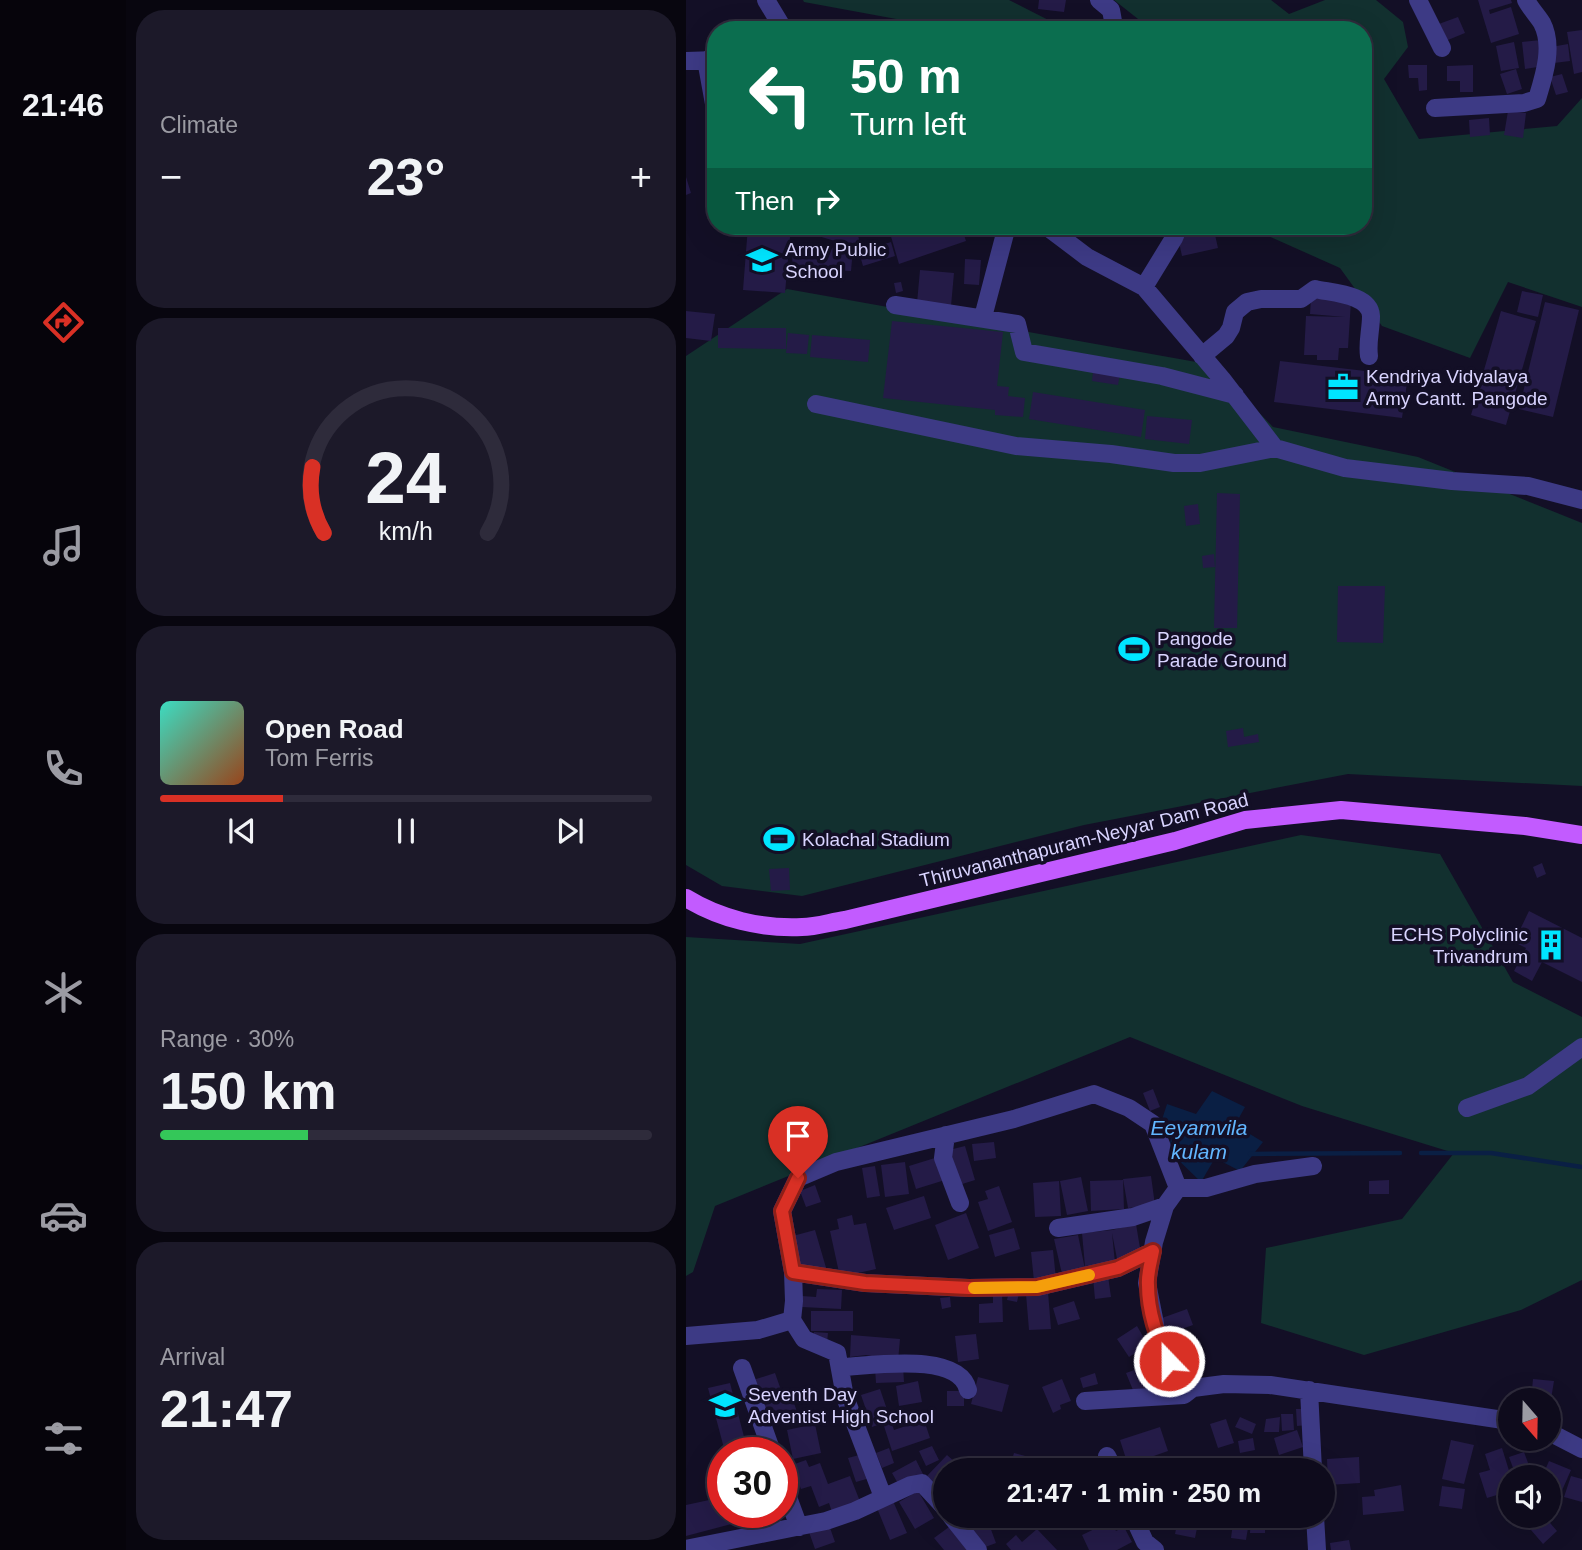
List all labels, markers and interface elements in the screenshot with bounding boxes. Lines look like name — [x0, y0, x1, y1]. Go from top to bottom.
icon: left — [735, 49, 826, 140]
text: 50 m — [850, 49, 962, 103]
text: 21:46 — [22, 87, 104, 123]
text: Turn left — [850, 106, 966, 142]
text: Climate — [160, 112, 238, 138]
text: 23° — [367, 148, 445, 206]
text: − — [160, 156, 182, 198]
text: + — [630, 156, 652, 198]
icon: right — [808, 182, 846, 220]
text: Then — [735, 186, 794, 216]
place label: Army Public School — [785, 239, 886, 282]
school or university icon: Army Public School — [745, 243, 779, 277]
icon: directions — [39, 298, 88, 347]
place label: Kendriya Vidyalaya Army Cantt. Pangode — [1366, 366, 1548, 409]
office icon: Kendriya Vidyalaya Army Cantt. Pangode — [1326, 370, 1360, 404]
text: 24 — [366, 437, 447, 518]
text: km/h — [379, 517, 433, 545]
icon: music — [39, 521, 88, 570]
place label: Pangode Parade Ground — [1157, 628, 1287, 671]
sports icon: Pangode Parade Ground — [1117, 632, 1151, 666]
text: Open Road — [265, 714, 404, 744]
icon: phone — [39, 744, 88, 793]
text: Tom Ferris — [265, 745, 374, 771]
street label: Thiruvananthapuram-Neyyar Dam Road — [918, 789, 1250, 891]
icon: previous — [223, 812, 261, 850]
icon: pause — [387, 812, 425, 850]
icon: next — [551, 812, 589, 850]
sports icon: Kolachal Stadium — [762, 822, 796, 856]
place label: Kolachal Stadium — [802, 829, 950, 850]
place label: ECHS Polyclinic Trivandrum — [1391, 924, 1528, 967]
building icon: ECHS Polyclinic Trivandrum — [1534, 928, 1568, 962]
icon: climate — [39, 968, 88, 1017]
text: Range · 30% — [160, 1026, 294, 1052]
text: 150 km — [160, 1062, 336, 1120]
pin — [768, 1106, 828, 1178]
water label: Eeyamvila kulam — [1151, 1116, 1247, 1163]
icon: arrive — [779, 1117, 817, 1155]
icon: car — [39, 1191, 88, 1240]
position arrow — [1132, 1324, 1206, 1398]
text: Arrival — [160, 1344, 225, 1370]
text: 21:47 — [160, 1380, 293, 1438]
place label: Seventh Day Adventist High School — [748, 1384, 934, 1427]
school or university icon: Seventh Day Adventist High School — [708, 1388, 742, 1422]
north arrow — [1498, 1388, 1561, 1451]
map controls — [1498, 1388, 1561, 1528]
icon: filters — [39, 1414, 88, 1463]
speed limit sign: 30 — [707, 1437, 798, 1528]
button: sound — [1498, 1465, 1561, 1528]
text: 21:47 · 1 min · 250 m — [1007, 1478, 1261, 1508]

